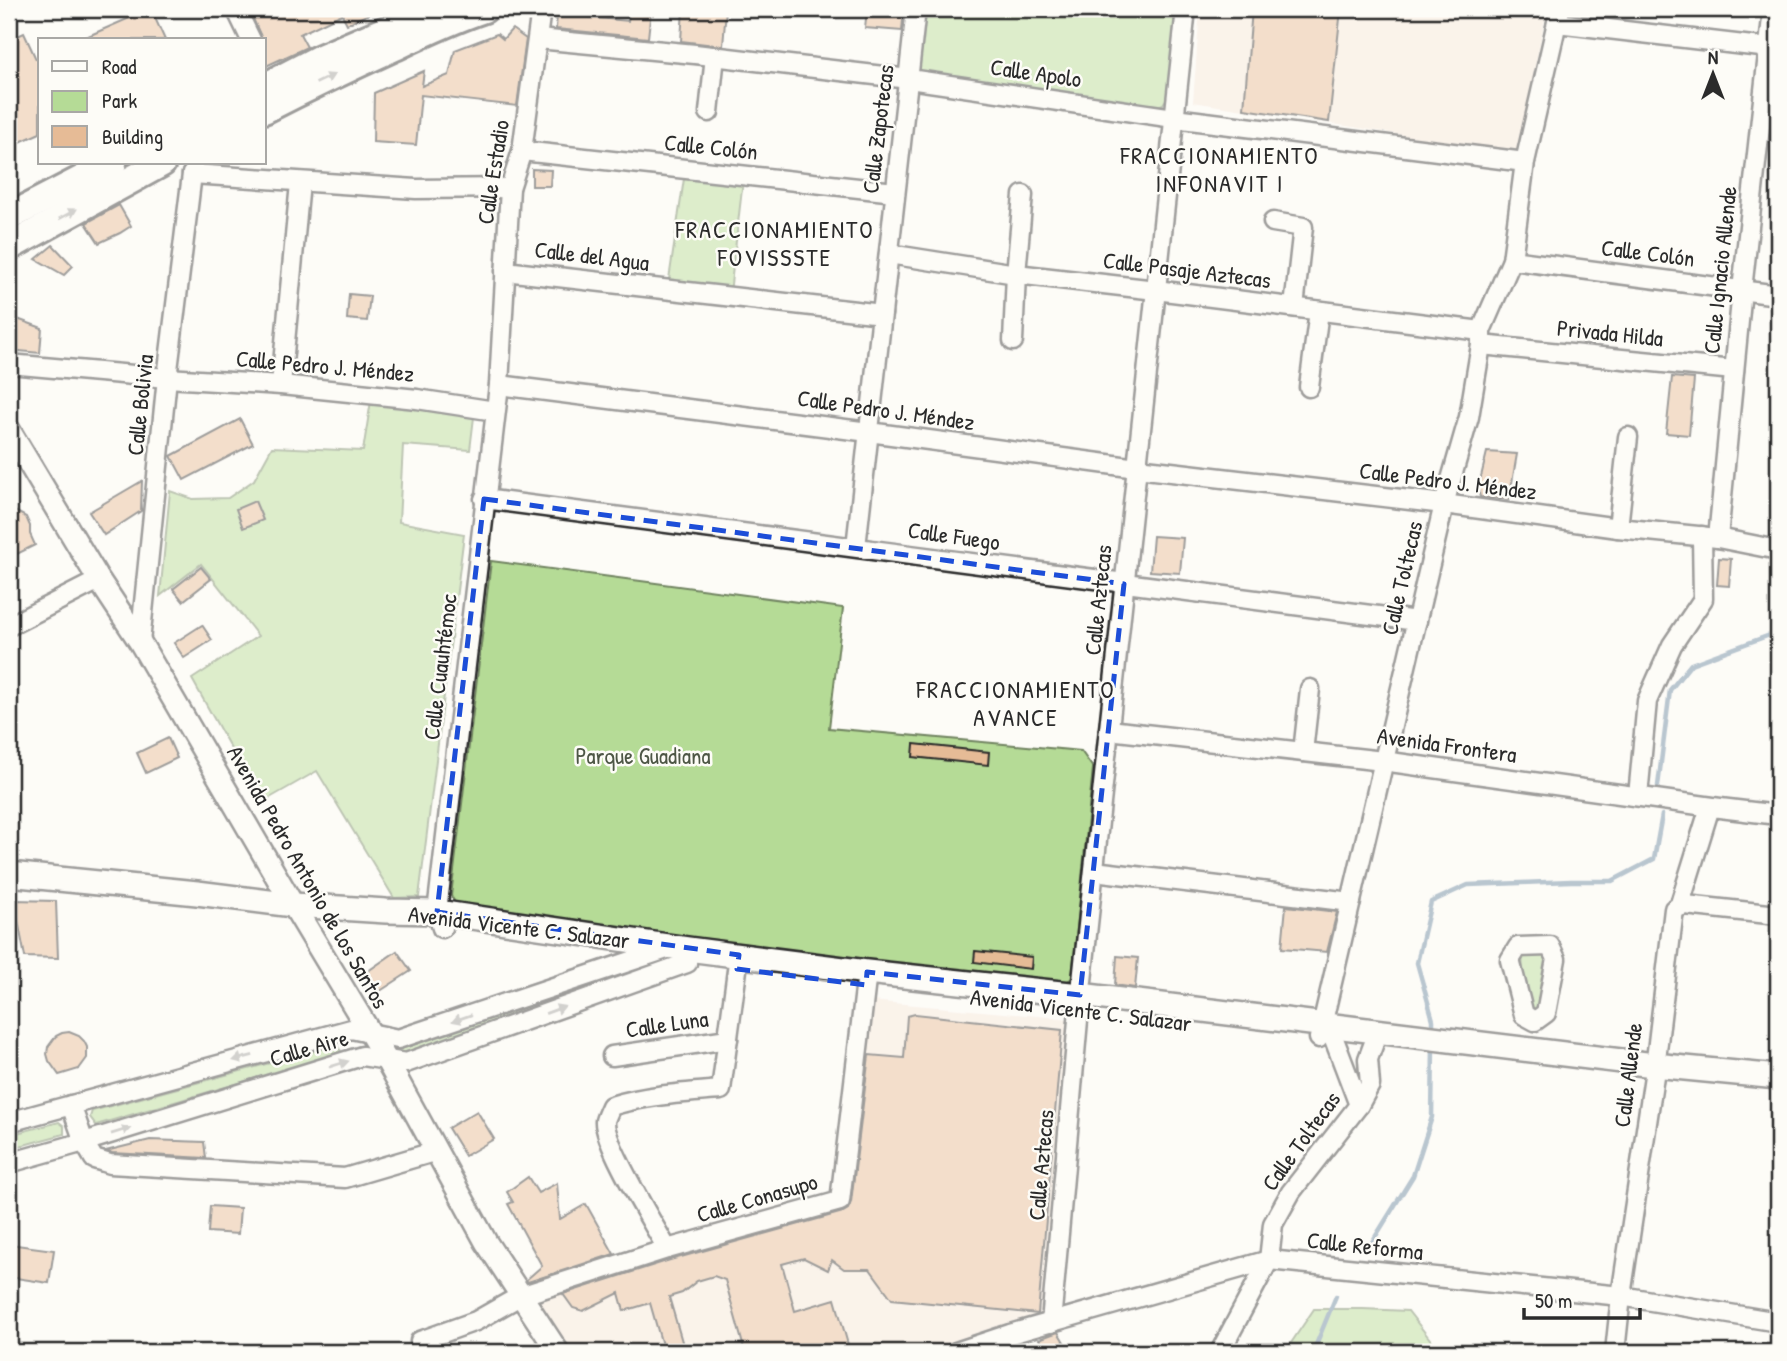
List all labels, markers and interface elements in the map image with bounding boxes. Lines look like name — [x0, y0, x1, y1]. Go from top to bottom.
legend — [38, 38, 266, 164]
north arrow — [1678, 38, 1748, 108]
text: N — [1708, 44, 1718, 70]
street label: Calle Apolo — [989, 51, 1084, 94]
text: Road — [102, 52, 136, 81]
street label: Calle Zapotecas — [854, 63, 901, 195]
one-way arrow — [315, 74, 335, 85]
text: Park — [102, 86, 137, 115]
street label: Calle Estadio — [469, 117, 516, 226]
text: Building — [102, 122, 163, 151]
street label: Calle Colón — [663, 126, 759, 167]
district label: FRACCIONAMIENTO INFONAVIT I — [1119, 139, 1320, 199]
street label: Calle Ignacio Allende — [1695, 185, 1744, 355]
one-way arrow — [59, 208, 78, 220]
district label: FRACCIONAMIENTO FOVISSSTE — [674, 213, 875, 273]
street label: Calle Colón — [1600, 231, 1696, 274]
street label: Calle del Agua — [533, 233, 651, 278]
street label: Calle Pasaje Aztecas — [1101, 244, 1273, 295]
street label: Privada Hilda — [1555, 312, 1665, 353]
street label: Calle Pedro J. Méndez — [235, 342, 415, 389]
street label: Calle Bolivia — [119, 353, 160, 457]
street label: Calle Pedro J. Méndez — [796, 382, 977, 437]
street label: Calle Pedro J. Méndez — [1358, 454, 1539, 507]
street label: Calle Fuego — [906, 514, 1002, 557]
street label: Calle Toltecas — [1373, 518, 1430, 638]
street label: Calle Aztecas — [1076, 543, 1119, 657]
street label: Calle Cuauhtémoc — [415, 592, 464, 742]
district label: FRACCIONAMIENTO AVANCE — [915, 673, 1116, 733]
street label: Avenida Frontera — [1375, 719, 1519, 770]
street label: Avenida Pedro Antonio de los Santos — [220, 740, 397, 1014]
park label: Parque Guadiana — [575, 740, 711, 771]
street label: Avenida Vicente C. Salazar — [407, 898, 632, 955]
street label: Avenida Vicente C. Salazar — [969, 981, 1194, 1038]
street label: Calle Luna — [624, 1002, 710, 1045]
one-way arrow — [545, 1004, 566, 1015]
one-way arrow — [451, 1013, 472, 1024]
street label: Calle Allende — [1606, 1021, 1649, 1129]
street label: Calle Aire — [266, 1022, 352, 1073]
one-way arrow — [232, 1054, 253, 1064]
one-way arrow — [329, 1058, 350, 1068]
street label: Calle Toltecas — [1254, 1085, 1347, 1197]
street label: Calle Aztecas — [1020, 1108, 1061, 1222]
one-way arrow — [111, 1125, 132, 1135]
street label: Calle Conasupo — [693, 1165, 821, 1230]
street label: Calle Reforma — [1305, 1224, 1425, 1267]
scale bar — [1524, 1277, 1640, 1321]
text: 50 m — [1535, 1286, 1572, 1315]

